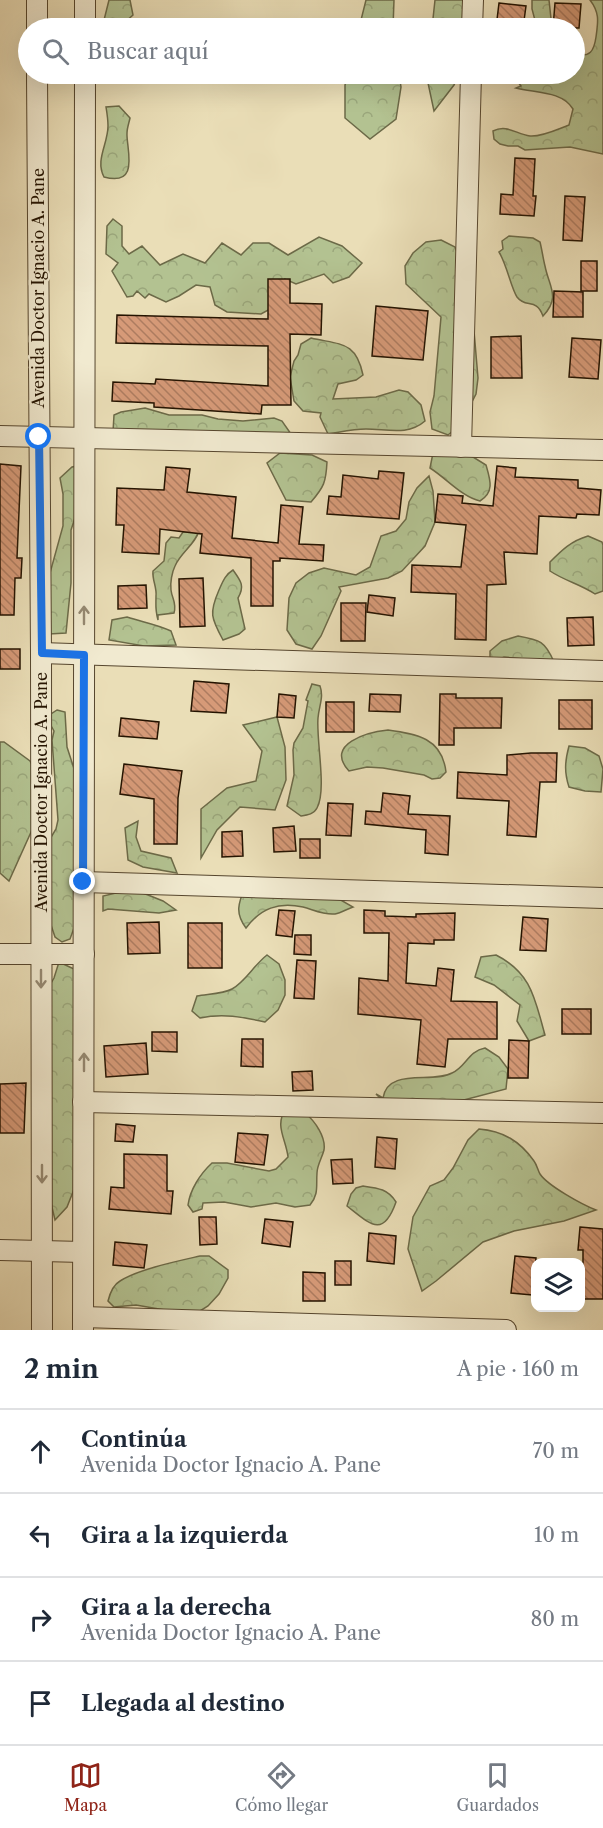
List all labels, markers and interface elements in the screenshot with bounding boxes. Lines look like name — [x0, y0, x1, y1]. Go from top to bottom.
search box — [18, 18, 585, 84]
icon: search — [39, 35, 72, 68]
text: Buscar aquí — [87, 38, 209, 65]
street label: Avenida Doctor Ignacio A. Pane — [28, 168, 48, 409]
route start — [25, 423, 51, 449]
one-way arrow — [78, 605, 90, 625]
street label: Avenida Doctor Ignacio A. Pane — [31, 672, 51, 913]
route end — [69, 868, 95, 894]
one-way arrow — [35, 968, 47, 988]
one-way arrow — [78, 1052, 90, 1072]
one-way arrow — [36, 1163, 48, 1183]
map controls — [531, 1258, 585, 1312]
button: layers — [531, 1258, 585, 1312]
text: 2 min — [24, 1353, 99, 1385]
text: A pie · 160 m — [457, 1357, 579, 1381]
text: Continúa — [81, 1426, 187, 1453]
icon: ahead — [24, 1435, 57, 1468]
text: 70 m — [533, 1439, 579, 1463]
text: Avenida Doctor Ignacio A. Pane — [81, 1453, 381, 1477]
icon: left — [24, 1519, 57, 1552]
text: Gira a la izquierda — [81, 1522, 288, 1549]
text: 10 m — [534, 1523, 579, 1547]
text: Gira a la derecha — [81, 1594, 271, 1621]
icon: right — [24, 1603, 57, 1636]
text: 80 m — [531, 1607, 579, 1631]
text: Avenida Doctor Ignacio A. Pane — [81, 1621, 381, 1645]
icon: arrive — [24, 1687, 57, 1720]
text: Llegada al destino — [81, 1690, 285, 1717]
tab: Mapa — [64, 1759, 107, 1815]
tab: Cómo llegar — [235, 1759, 328, 1815]
tab: Guardados — [456, 1759, 539, 1815]

